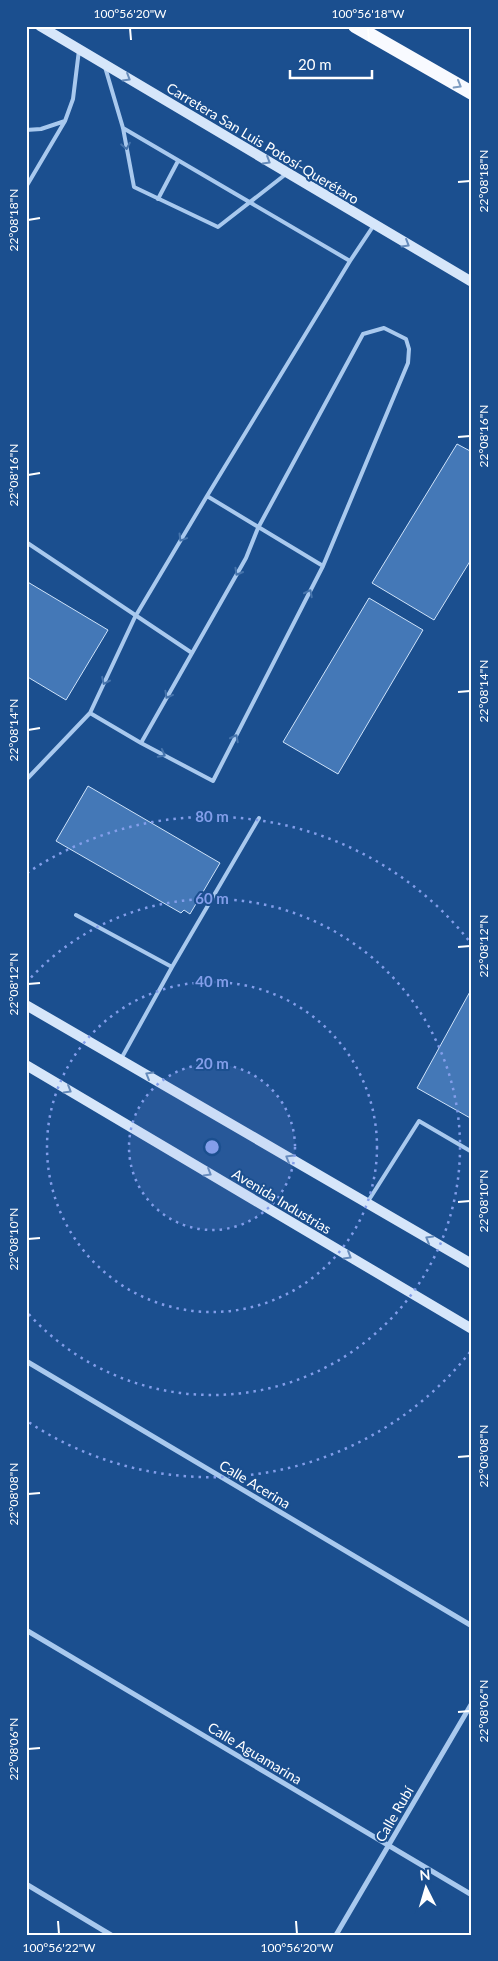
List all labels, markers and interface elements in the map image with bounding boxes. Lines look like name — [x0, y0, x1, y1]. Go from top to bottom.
text: 100°56'20"W — [93, 6, 167, 21]
text: 100°56'18"W — [331, 6, 405, 21]
scale bar — [290, 48, 373, 80]
text: 20 m — [298, 55, 332, 73]
one-way arrow — [121, 71, 130, 81]
street label: Carretera San Luis Potosí-Querétaro — [164, 79, 362, 207]
one-way arrow — [452, 79, 461, 89]
one-way arrow — [121, 141, 131, 150]
text: 22°08'18"N — [476, 150, 491, 212]
one-way arrow — [261, 154, 270, 164]
text: 22°08'18"N — [6, 189, 21, 251]
one-way arrow — [401, 237, 410, 247]
text: 22°08'16"N — [476, 405, 491, 467]
text: 22°08'16"N — [6, 444, 21, 506]
one-way arrow — [178, 533, 188, 542]
one-way arrow — [234, 567, 244, 576]
one-way arrow — [303, 590, 313, 599]
text: 22°08'14"N — [476, 660, 491, 722]
one-way arrow — [100, 676, 111, 685]
one-way arrow — [164, 690, 174, 699]
text: 22°08'14"N — [6, 699, 21, 761]
one-way arrow — [229, 734, 239, 743]
one-way arrow — [157, 748, 166, 758]
text: 80 m — [195, 807, 229, 825]
text: 60 m — [195, 889, 229, 907]
text: 22°08'12"N — [476, 915, 491, 977]
text: 22°08'12"N — [6, 953, 21, 1015]
text: 40 m — [195, 972, 229, 990]
text: 20 m — [195, 1054, 229, 1072]
one-way arrow — [145, 1072, 154, 1082]
one-way arrow — [63, 1084, 72, 1094]
centre of rings — [203, 1138, 221, 1156]
one-way arrow — [286, 1154, 295, 1164]
street label: Avenida Industrias — [229, 1165, 335, 1237]
one-way arrow — [202, 1167, 211, 1177]
text: 22°08'10"N — [476, 1170, 491, 1232]
text: 22°08'10"N — [6, 1208, 21, 1270]
one-way arrow — [426, 1236, 435, 1246]
one-way arrow — [342, 1249, 351, 1259]
text: 22°08'08"N — [476, 1425, 491, 1487]
street label: Calle Acerina — [216, 1456, 294, 1512]
text: 22°08'08"N — [6, 1463, 21, 1525]
text: 22°08'06"N — [476, 1680, 491, 1742]
text: 22°08'06"N — [6, 1718, 21, 1780]
street label: Calle Aguamarina — [205, 1718, 305, 1788]
street label: Calle Rubí — [371, 1783, 417, 1845]
north arrow — [400, 1864, 450, 1914]
text: N — [419, 1866, 431, 1883]
text: 100°56'22"W — [22, 1940, 96, 1955]
text: 100°56'20"W — [260, 1940, 334, 1955]

